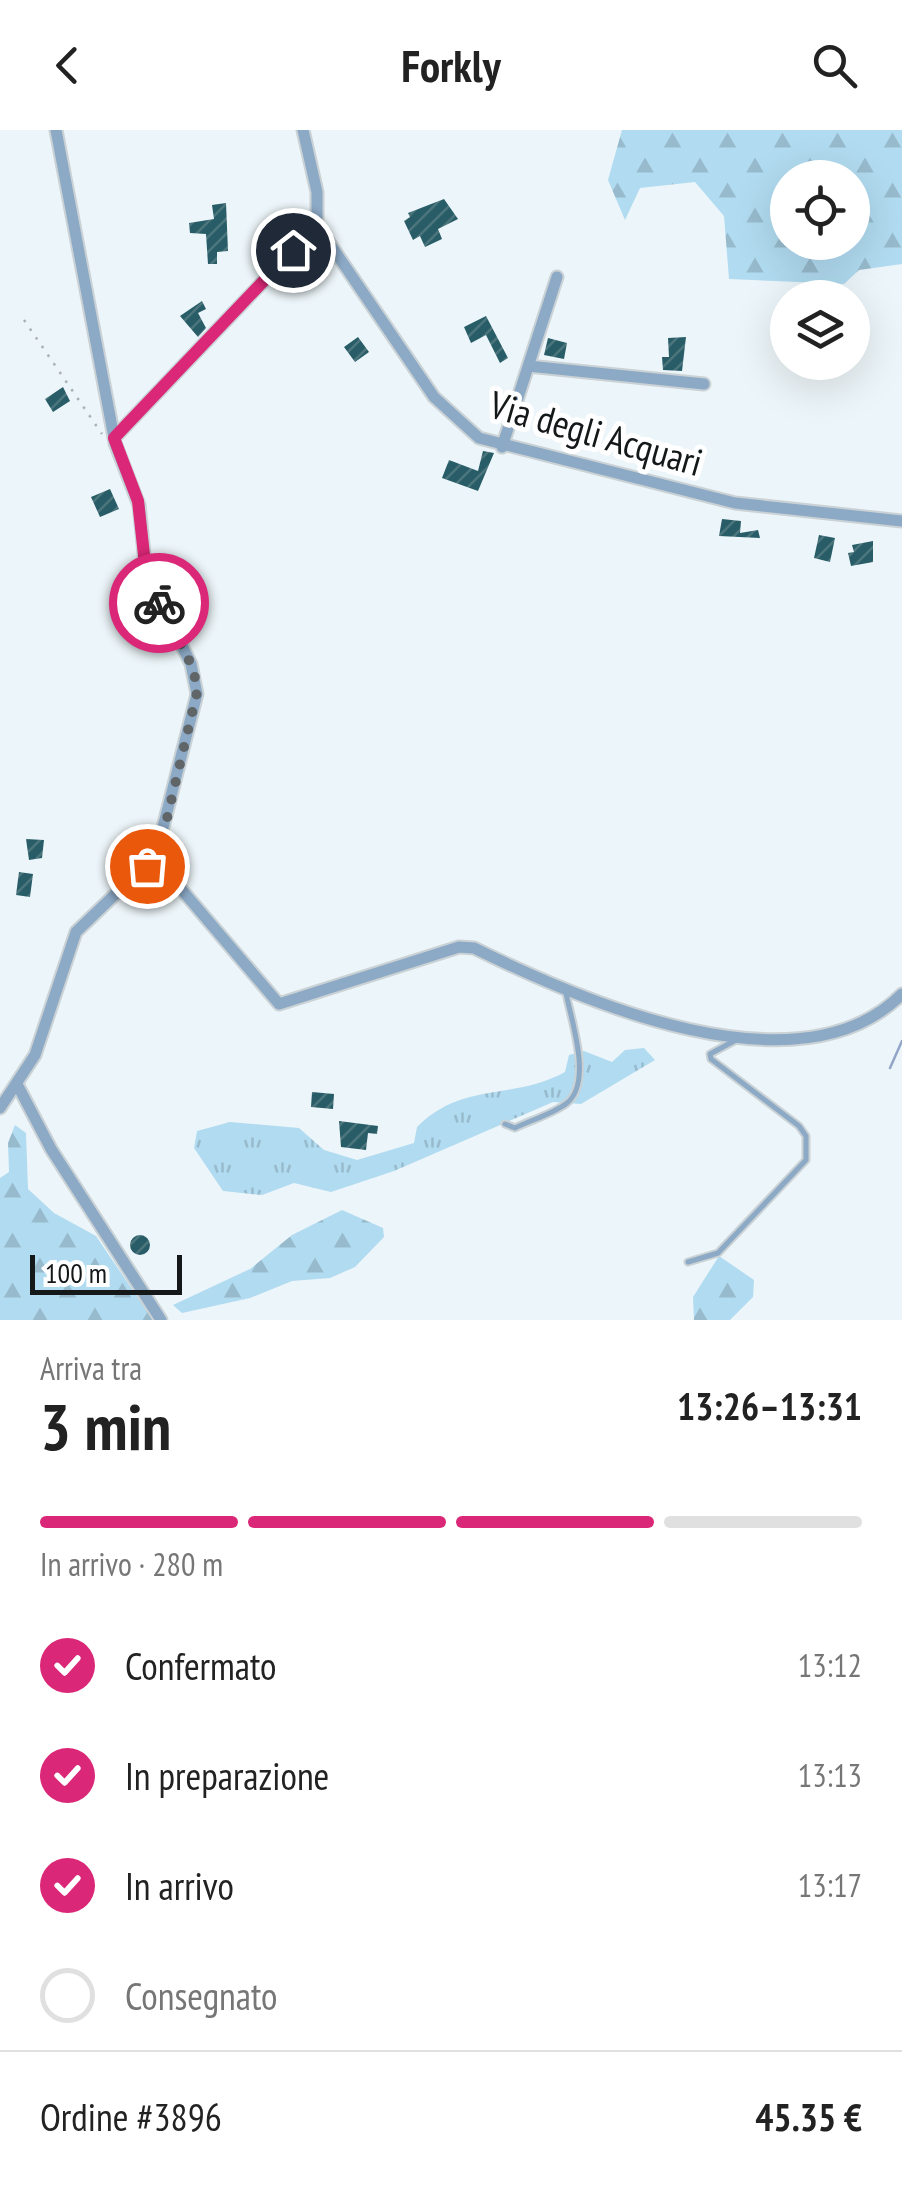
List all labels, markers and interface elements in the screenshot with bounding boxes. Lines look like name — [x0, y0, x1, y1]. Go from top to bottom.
text: Forkly — [401, 36, 501, 94]
icon: back — [40, 38, 95, 93]
icon: search — [807, 38, 862, 93]
map controls — [770, 160, 870, 380]
button: locate — [770, 160, 870, 260]
pin — [251, 208, 336, 293]
icon: home — [266, 223, 321, 278]
button: layers — [770, 280, 870, 380]
street label: Via degli Acquari — [484, 379, 708, 486]
courier — [109, 553, 209, 653]
icon: bike — [132, 576, 187, 631]
pin — [105, 824, 190, 909]
icon: bag — [120, 839, 175, 894]
scale bar — [30, 1250, 182, 1294]
text: 100 m — [45, 1254, 107, 1291]
text: Arriva tra — [40, 1347, 142, 1389]
text: 13:26–13:31 — [677, 1381, 862, 1430]
text: 3 min — [40, 1384, 171, 1468]
text: In arrivo · 280 m — [40, 1543, 223, 1585]
icon: check — [40, 1638, 95, 1693]
text: Confermato — [125, 1641, 277, 1690]
text: 13:12 — [798, 1644, 862, 1686]
icon: check — [40, 1748, 95, 1803]
text: In preparazione — [125, 1751, 329, 1800]
text: 13:13 — [798, 1754, 862, 1796]
icon: check — [40, 1858, 95, 1913]
text: In arrivo — [125, 1861, 234, 1910]
text: 13:17 — [798, 1864, 862, 1906]
text: Consegnato — [125, 1971, 278, 2020]
text: Ordine #3896 — [40, 2092, 222, 2141]
text: 45.35 € — [755, 2092, 862, 2141]

